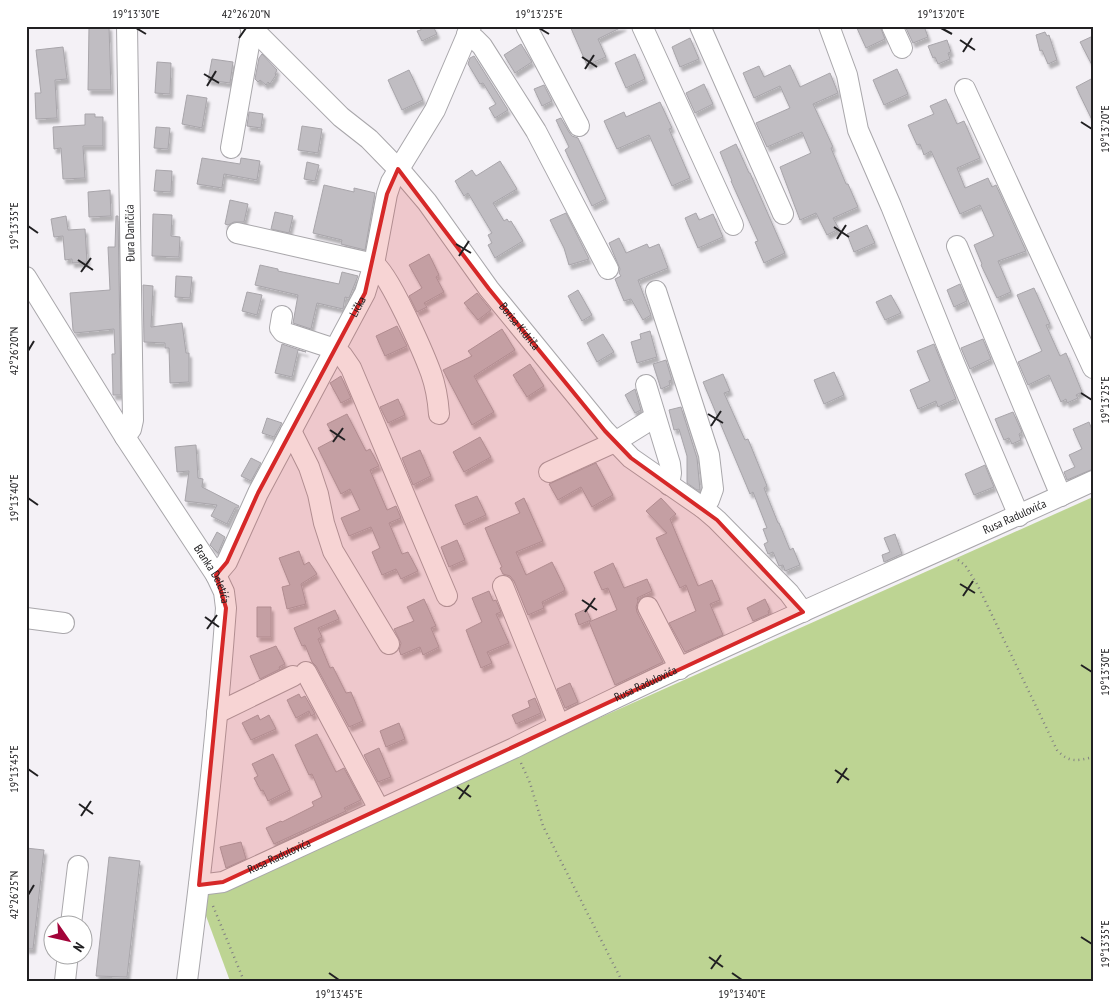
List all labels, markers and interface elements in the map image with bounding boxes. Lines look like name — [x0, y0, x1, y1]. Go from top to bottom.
text: 19°13'30"E — [112, 6, 160, 21]
text: 42°26'20"N — [222, 6, 270, 21]
text: 19°13'25"E — [515, 6, 563, 21]
text: 19°13'20"E — [917, 6, 965, 21]
text: 19°13'20"E — [1097, 105, 1112, 153]
text: 19°13'35"E — [6, 202, 21, 250]
street label: Đura Daničića — [121, 204, 138, 263]
street label: Lička — [346, 293, 369, 319]
street label: Borisa Kidriča — [496, 299, 544, 353]
text: 42°26'20"N — [6, 327, 21, 375]
text: 19°13'25"E — [1097, 376, 1112, 424]
text: 19°13'40"E — [6, 474, 21, 522]
street label: Rusa Radulovića — [980, 495, 1048, 537]
street label: Branka Deletića — [191, 541, 233, 604]
text: 19°13'30"E — [1097, 648, 1112, 696]
street label: Rusa Radulovića — [612, 662, 679, 705]
text: 19°13'45"E — [6, 745, 21, 793]
street label: Rusa Radulovića — [245, 835, 313, 877]
text: 42°26'25"N — [6, 871, 21, 919]
north arrow — [42, 914, 92, 964]
text: 19°13'35"E — [1097, 920, 1112, 968]
text: N — [69, 939, 88, 955]
text: 19°13'45"E — [315, 986, 363, 1001]
text: 19°13'40"E — [718, 986, 766, 1001]

